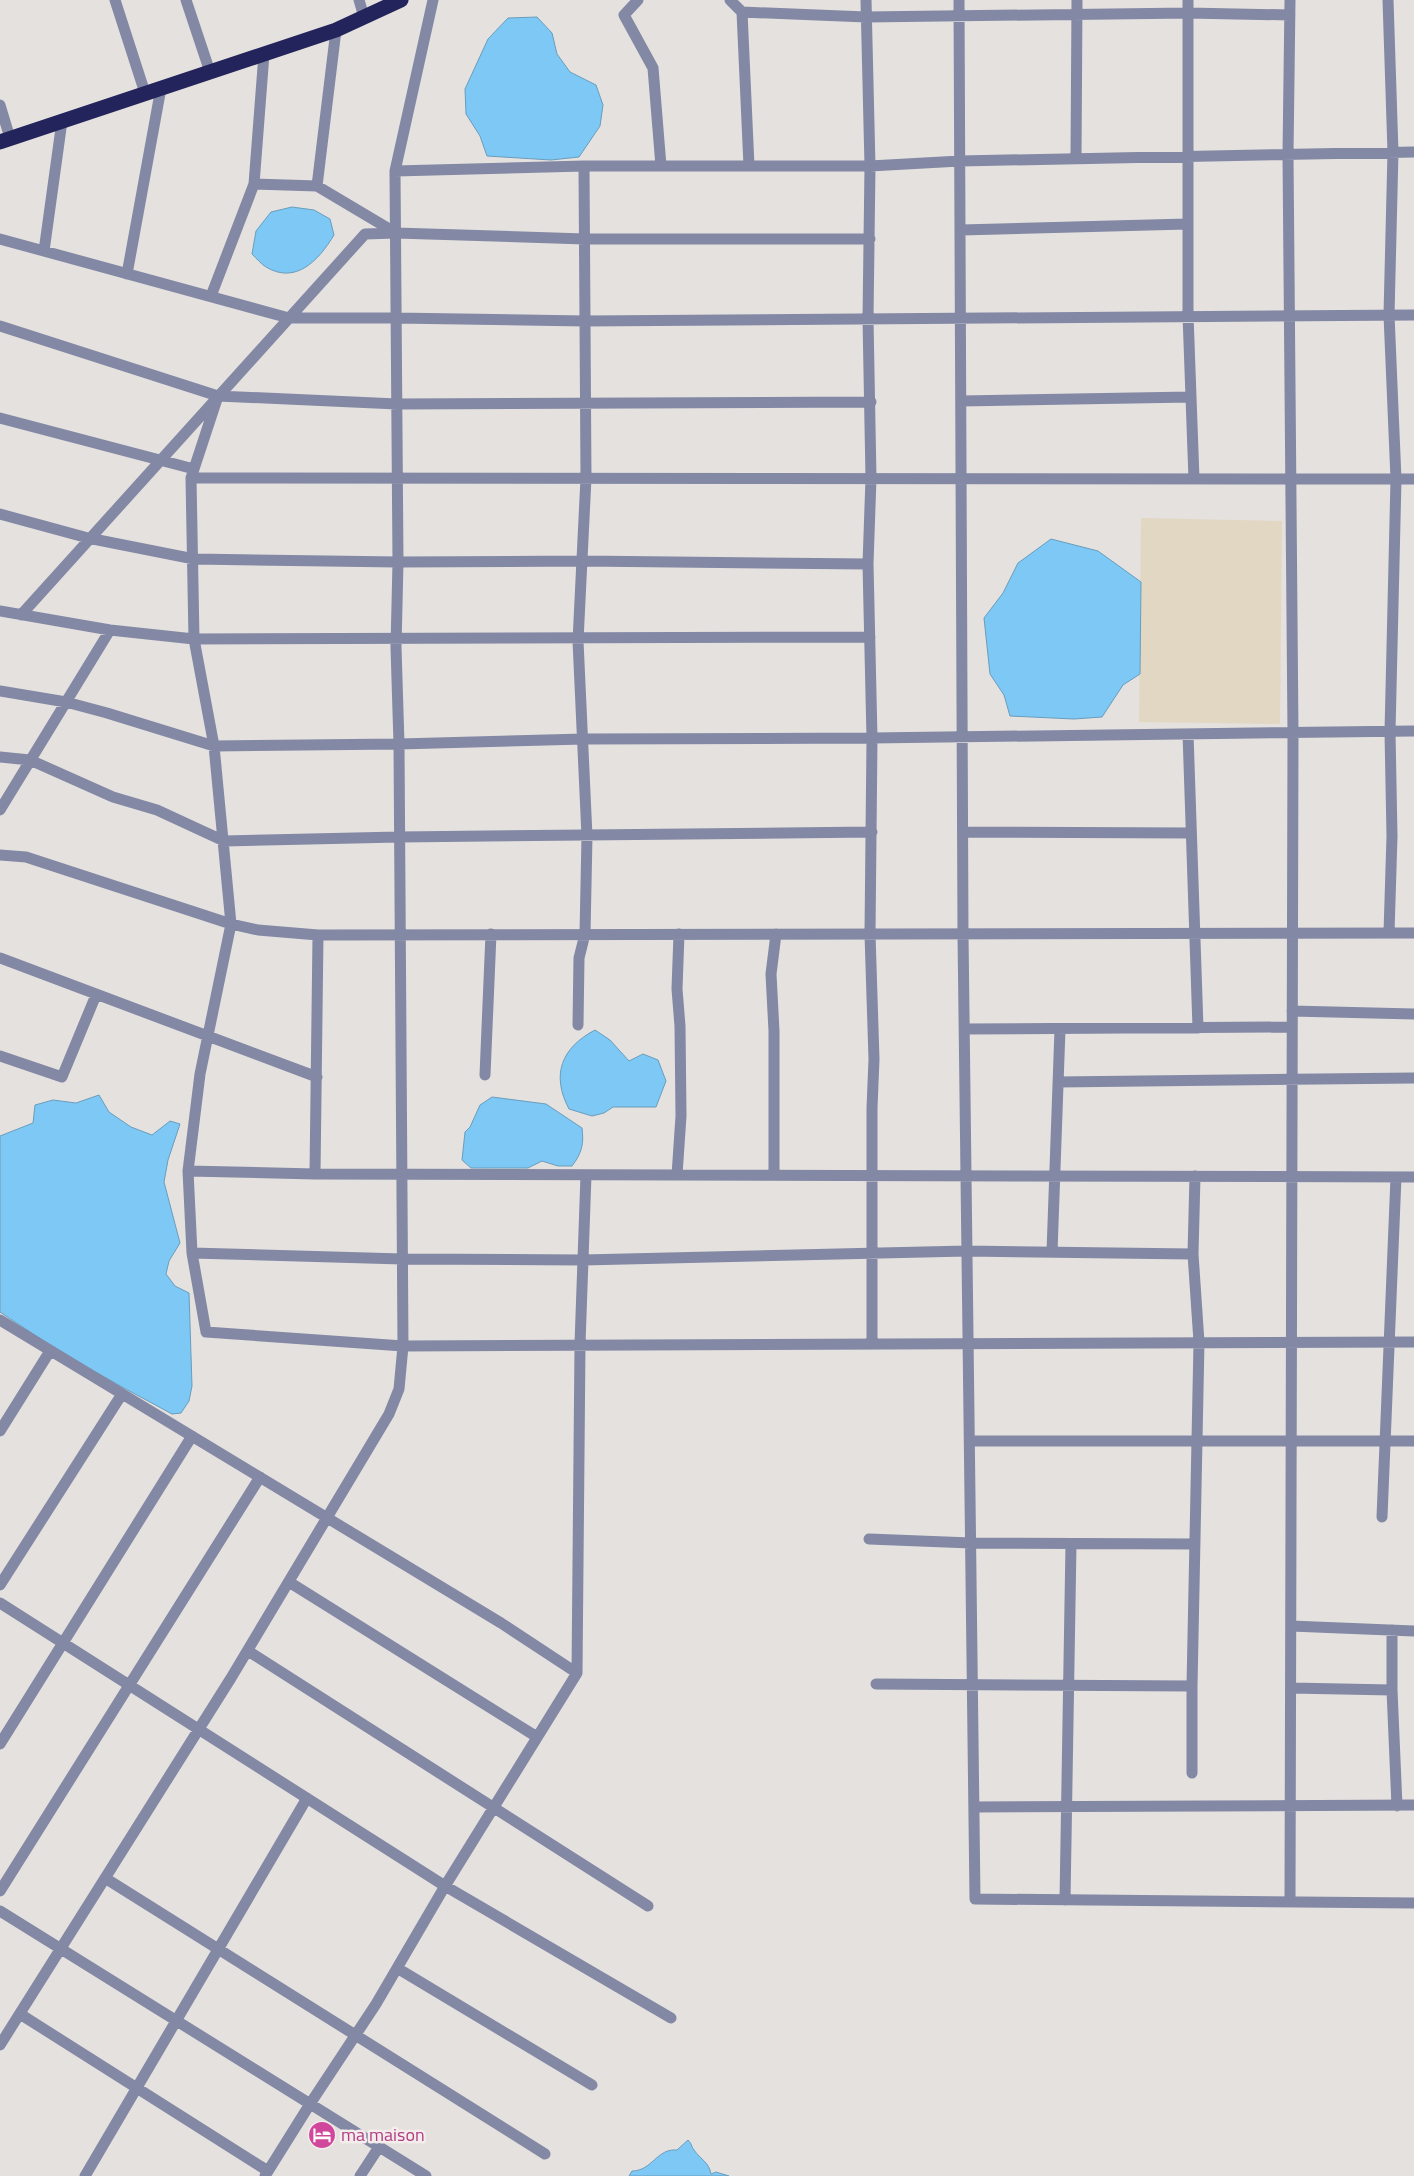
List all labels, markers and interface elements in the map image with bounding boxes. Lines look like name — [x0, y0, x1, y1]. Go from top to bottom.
hotel icon: ma maison — [307, 2120, 337, 2150]
place label: ma maison — [341, 2121, 425, 2148]

